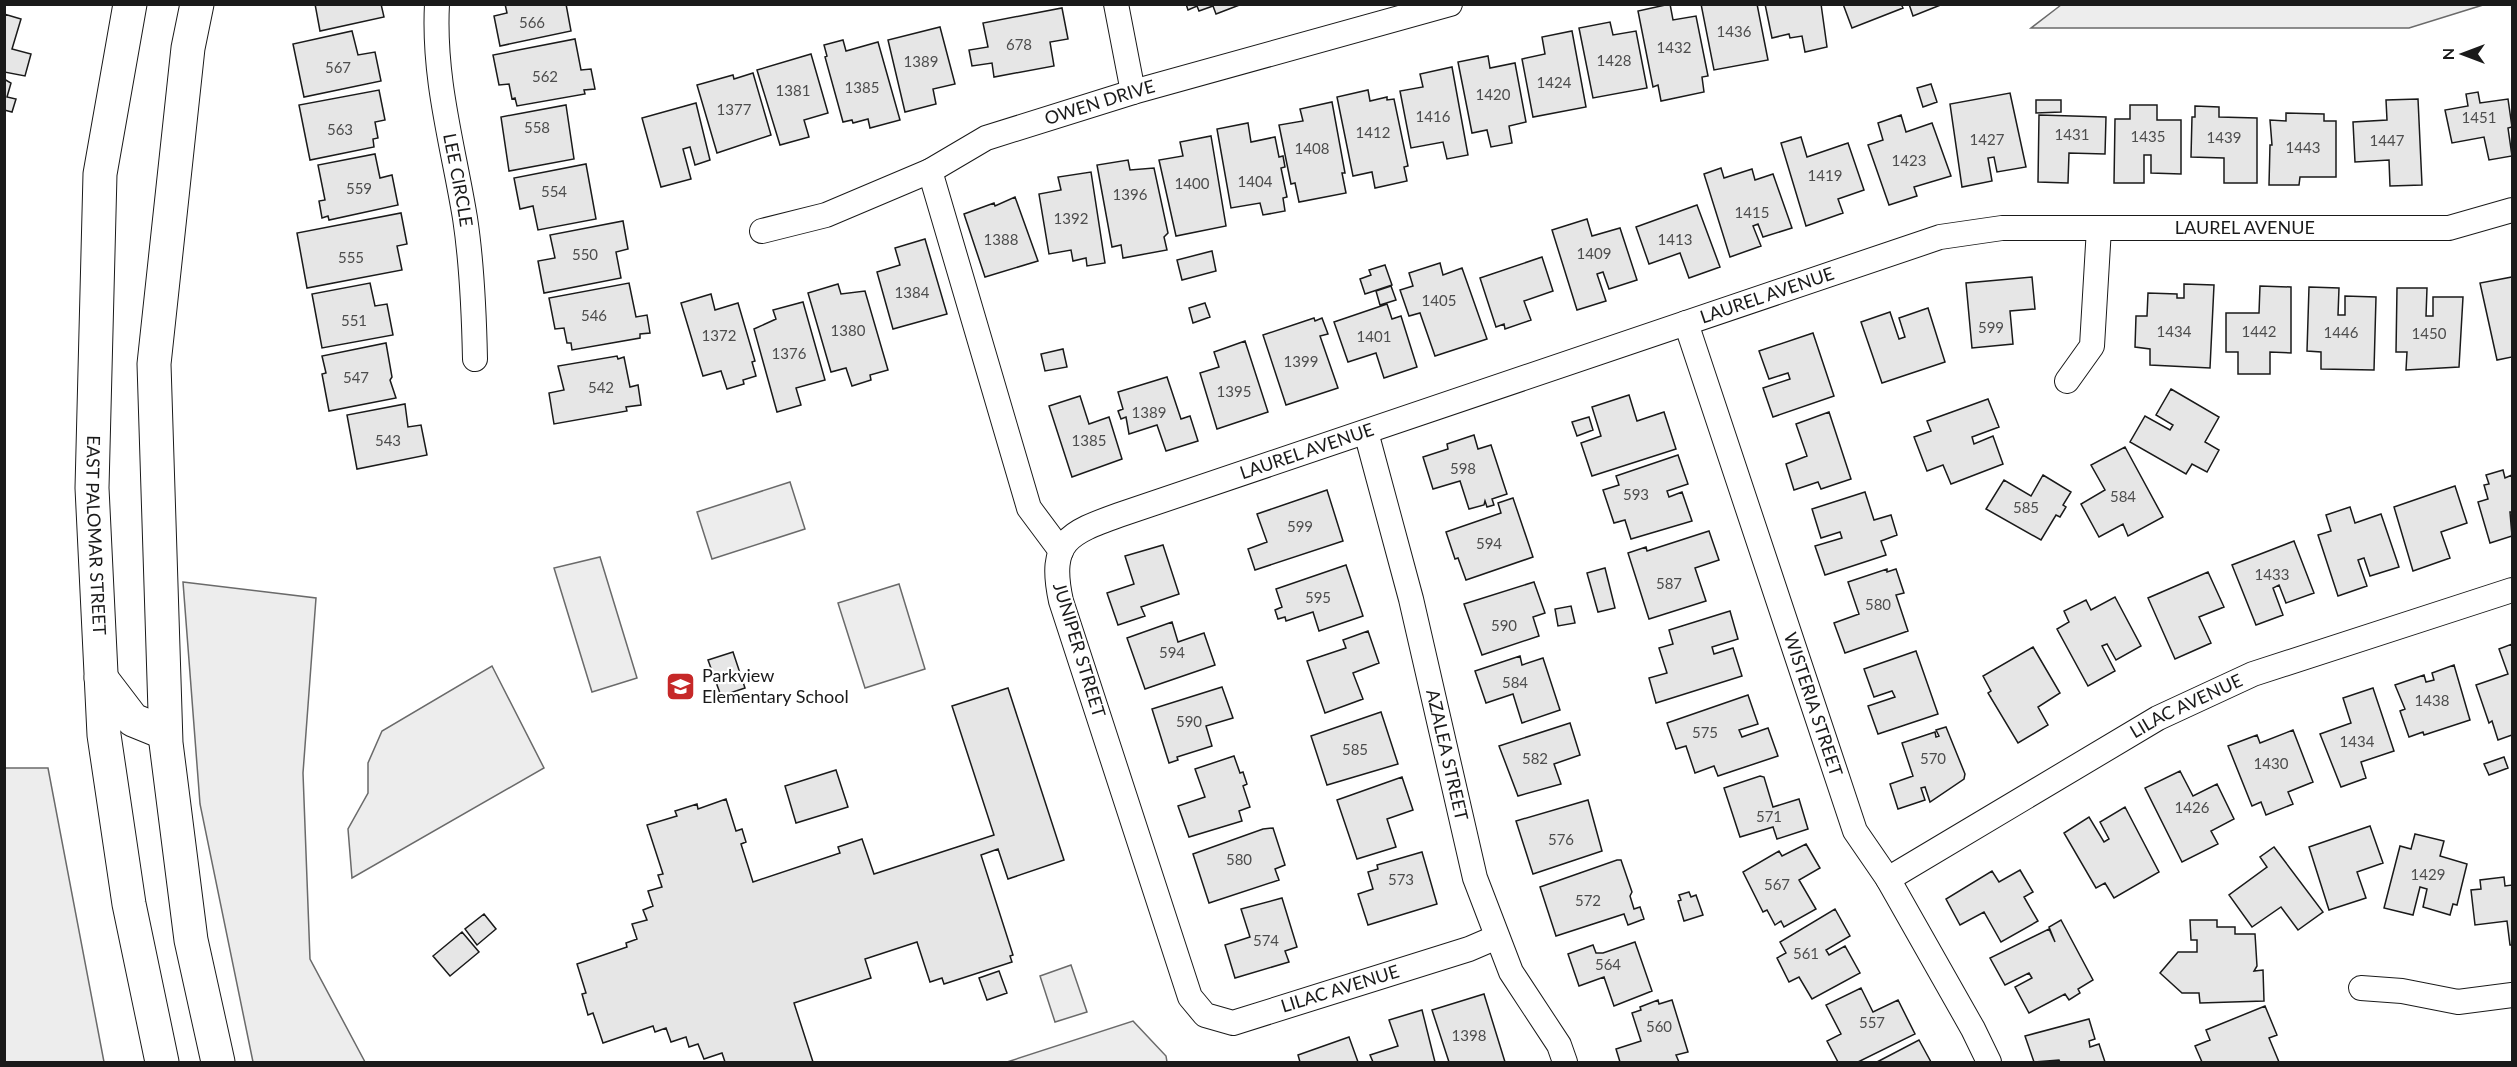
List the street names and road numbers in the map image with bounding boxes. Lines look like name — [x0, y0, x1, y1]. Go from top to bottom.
street label: OWEN DRIVE — [1042, 74, 1157, 129]
street label: LEE CIRCLE — [439, 131, 478, 228]
street label: LAUREL AVENUE — [2175, 216, 2315, 238]
street label: LAUREL AVENUE — [1697, 262, 1837, 327]
street label: LAUREL AVENUE — [1237, 418, 1376, 483]
street label: EAST PALOMAR STREET — [82, 435, 111, 636]
street label: JUNIPER STREET — [1049, 580, 1111, 720]
street label: WISTERIA STREET — [1780, 629, 1848, 779]
street label: LILAC AVENUE — [2125, 668, 2246, 742]
street label: AZALEA STREET — [1422, 687, 1474, 823]
street label: LILAC AVENUE — [1278, 960, 1402, 1016]

